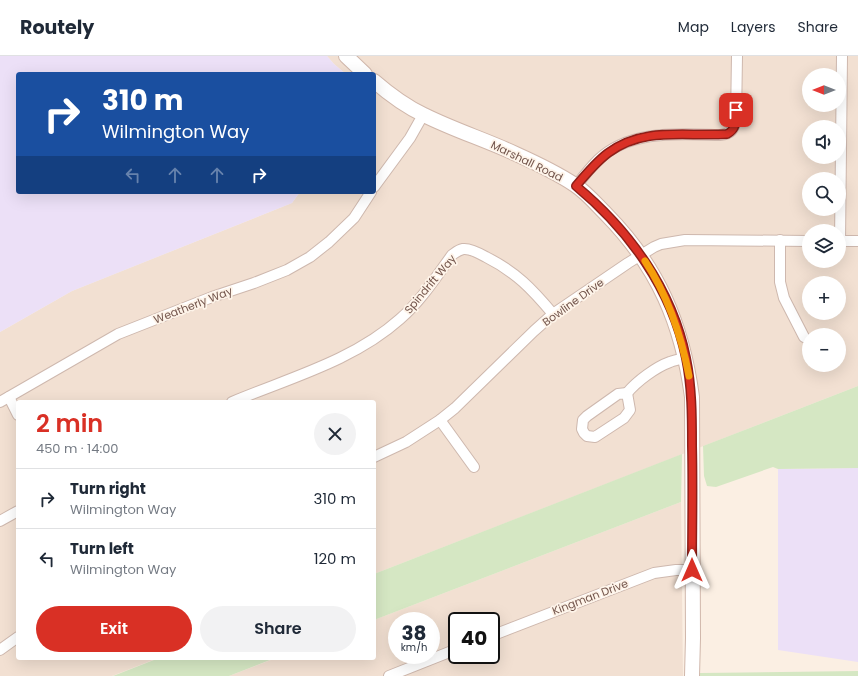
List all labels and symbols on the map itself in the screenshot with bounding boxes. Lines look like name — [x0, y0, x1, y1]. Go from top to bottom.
north arrow — [802, 68, 846, 112]
pin — [719, 93, 753, 127]
street label: Marshall Road — [488, 137, 566, 185]
street label: Spindrift Way — [400, 250, 460, 317]
street label: Bowline Drive — [539, 274, 607, 330]
street label: Weatherly Way — [151, 282, 235, 327]
position arrow — [671, 549, 713, 591]
street label: Kingman Drive — [550, 575, 630, 619]
speed limit sign: 40 — [448, 612, 500, 664]

